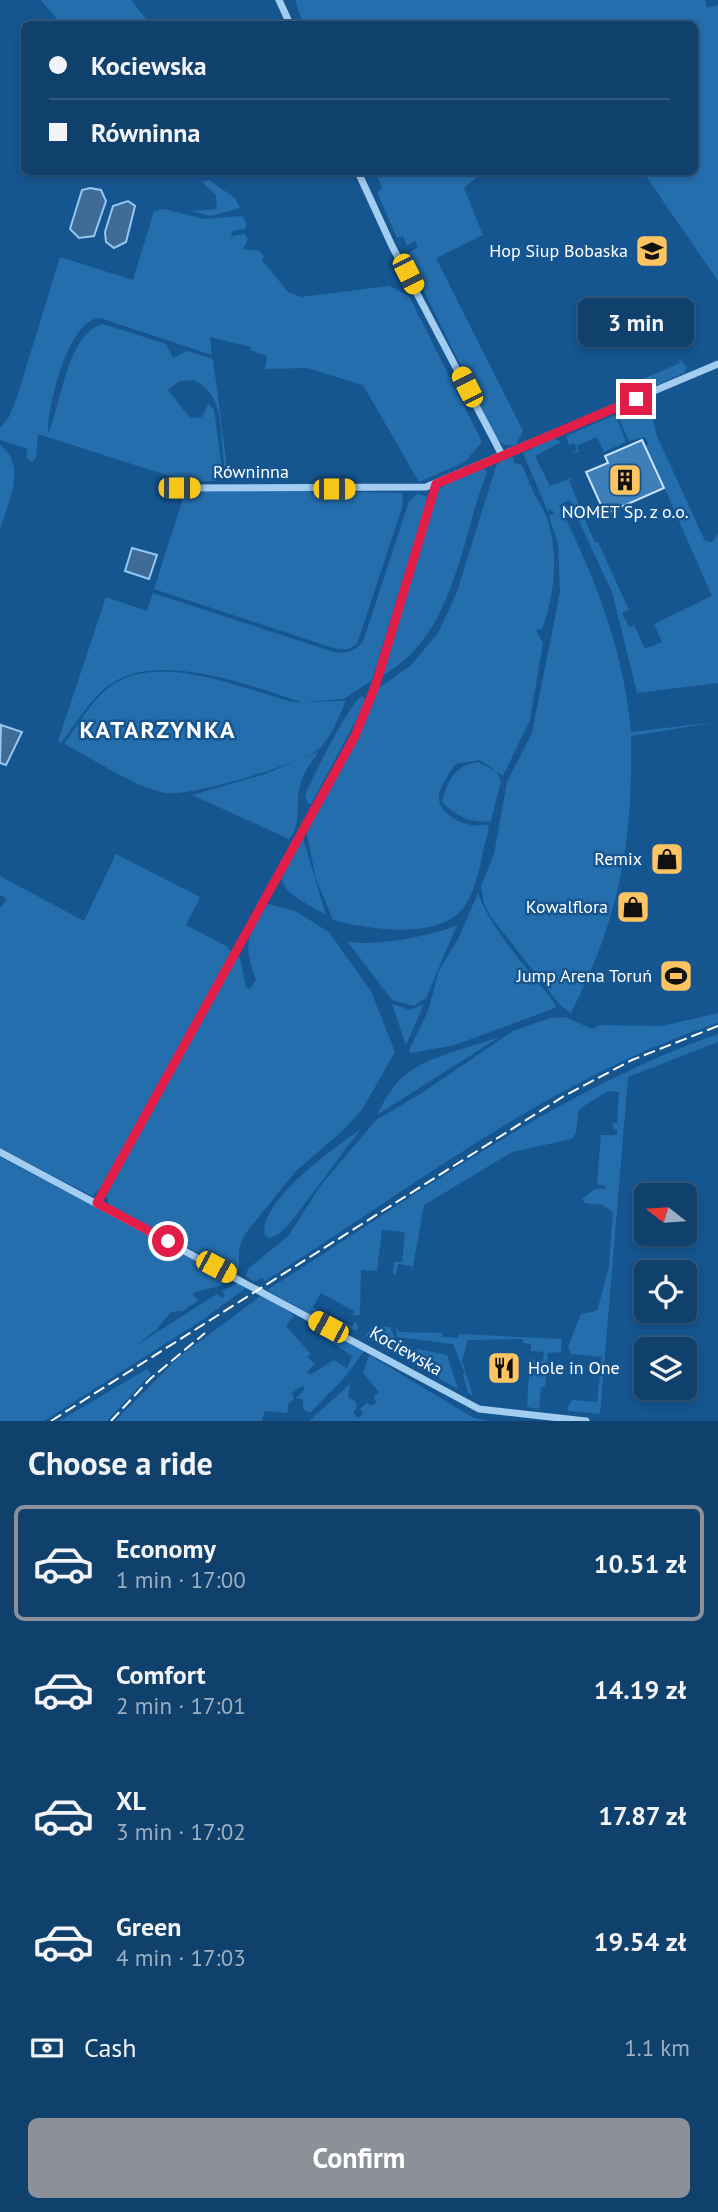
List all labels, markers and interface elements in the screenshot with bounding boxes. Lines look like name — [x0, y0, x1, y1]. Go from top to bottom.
text: Kociewska — [91, 49, 207, 82]
text: Równinna — [91, 116, 200, 149]
school or university icon: Hop Siup Bobaska — [633, 232, 671, 270]
place label: Hop Siup Bobaska — [489, 239, 628, 262]
car — [390, 251, 427, 297]
callout: 3 min — [578, 298, 694, 346]
text: 3 min — [608, 308, 664, 337]
car — [449, 364, 486, 410]
route end — [620, 383, 652, 415]
street label: Równinna — [213, 460, 289, 483]
building icon: NOMET Sp. z o.o. — [606, 461, 644, 499]
car — [159, 478, 201, 499]
car — [314, 479, 356, 500]
place label: NOMET Sp. z o.o. — [561, 500, 689, 523]
district label: KATARZYNKA — [79, 714, 237, 745]
shop icon: Remix — [648, 840, 686, 878]
place label: Remix — [594, 847, 642, 870]
shop icon: Kowalflora — [614, 888, 652, 926]
place label: Kowalflora — [526, 895, 608, 918]
sports icon: Jump Arena Toruń — [657, 957, 695, 995]
place label: Jump Arena Toruń — [516, 964, 652, 987]
north arrow — [634, 1183, 696, 1246]
map controls — [634, 1183, 697, 1400]
route start — [152, 1225, 184, 1257]
car — [193, 1248, 240, 1286]
button: locate — [634, 1260, 697, 1323]
car — [305, 1308, 352, 1346]
street label: Kociewska — [366, 1321, 447, 1381]
button: layers — [634, 1337, 697, 1400]
restaurant icon: Hole in One — [485, 1349, 523, 1387]
place label: Hole in One — [528, 1356, 620, 1379]
text: Choose a ride — [28, 1442, 213, 1484]
icon: car — [32, 1532, 95, 1595]
text: Economy — [116, 1532, 216, 1565]
text: 10.51 zł — [594, 1547, 686, 1580]
text: 1 min · 17:00 — [116, 1565, 246, 1594]
icon: car — [32, 1658, 95, 1721]
text: Comfort — [116, 1658, 206, 1691]
text: 14.19 zł — [594, 1673, 686, 1706]
text: 2 min · 17:01 — [116, 1691, 246, 1720]
icon: car — [32, 1784, 95, 1847]
text: XL — [116, 1784, 146, 1817]
text: 17.87 zł — [598, 1799, 686, 1832]
text: 3 min · 17:02 — [116, 1817, 246, 1846]
icon: car — [32, 1910, 95, 1973]
text: Green — [116, 1910, 181, 1943]
text: 19.54 zł — [594, 1925, 686, 1958]
text: 4 min · 17:03 — [116, 1943, 246, 1972]
icon: cash — [28, 2029, 66, 2067]
text: Cash — [84, 2031, 136, 2064]
text: 1.1 km — [624, 2033, 690, 2062]
button: Confirm — [28, 2118, 690, 2198]

